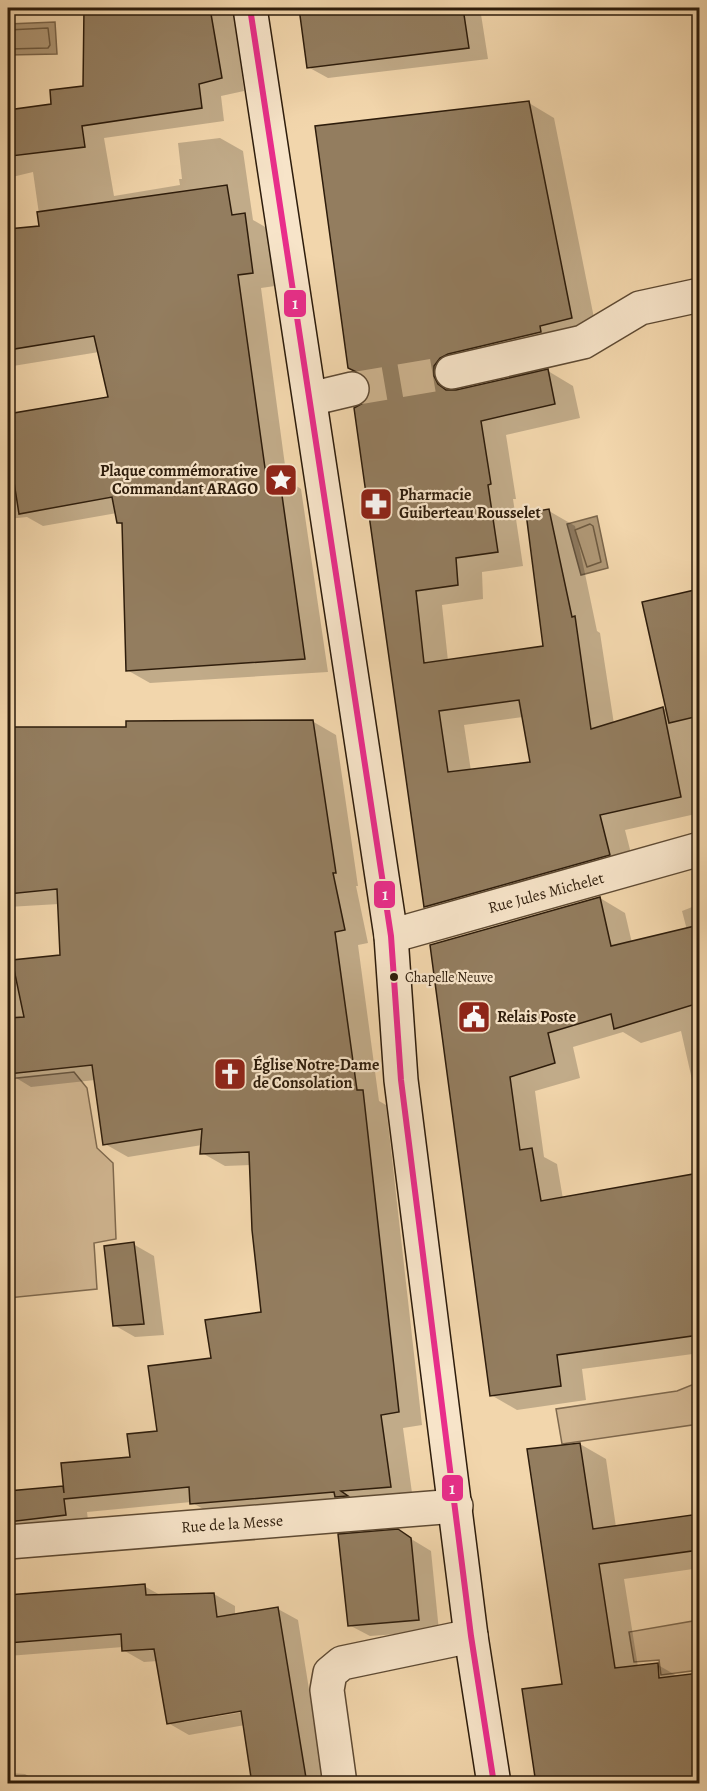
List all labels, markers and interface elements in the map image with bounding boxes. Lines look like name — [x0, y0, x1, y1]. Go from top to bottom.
line badge: 1 — [283, 289, 307, 318]
text: 1 — [292, 293, 298, 315]
place label: Plaque commémorative Commandant ARAGO — [100, 460, 258, 500]
place icon: Plaque commémorative Commandant ARAGO — [263, 462, 299, 498]
place label: Pharmacie Guiberteau Rousselet — [399, 484, 541, 524]
pharmacy icon: Pharmacie Guiberteau Rousselet — [358, 486, 394, 522]
street label: Rue Jules Michelet — [486, 867, 606, 919]
line badge: 1 — [373, 880, 396, 909]
text: 1 — [382, 884, 388, 906]
place label: Chapelle Neuve — [405, 968, 493, 987]
marker: Chapelle Neuve — [388, 971, 400, 983]
public building icon: Relais Poste — [456, 999, 492, 1035]
place label: Relais Poste — [497, 1006, 576, 1028]
place label: Église Notre-Dame de Consolation — [253, 1054, 379, 1094]
church icon: Église Notre-Dame de Consolation — [212, 1056, 248, 1092]
line badge: 1 — [441, 1474, 464, 1502]
text: 1 — [449, 1478, 455, 1500]
street label: Rue de la Messe — [180, 1509, 284, 1539]

